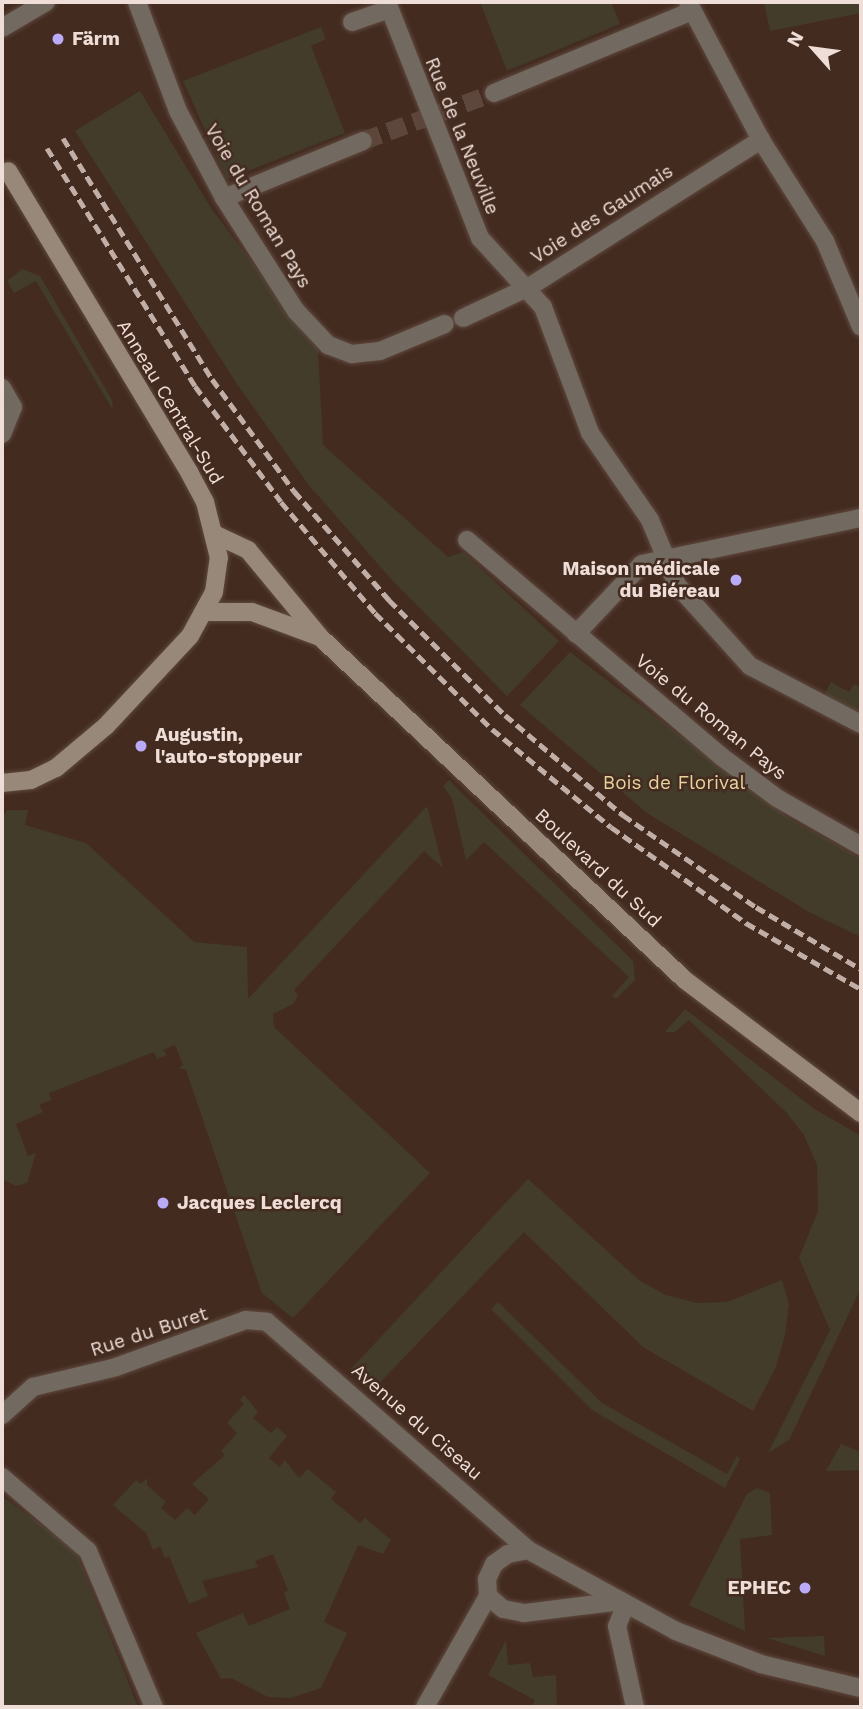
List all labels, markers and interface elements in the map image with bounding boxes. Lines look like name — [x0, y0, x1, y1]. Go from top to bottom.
north arrow — [779, 14, 849, 84]
text: N — [782, 27, 808, 51]
place label: Färm — [72, 28, 120, 50]
marker: Färm — [50, 31, 66, 47]
street label: Rue de la Neuville — [420, 54, 504, 218]
street label: Voie du Roman Pays — [200, 120, 316, 292]
street label: Voie des Gaumais — [527, 160, 677, 268]
street label: Anneau Central-Sud — [112, 316, 228, 488]
place label: Maison médicale du Biéreau — [562, 558, 720, 602]
marker: Maison médicale du Biéreau — [726, 570, 746, 590]
street label: Voie du Roman Pays — [631, 649, 791, 785]
place label: Augustin, l'auto-stoppeur — [155, 724, 302, 768]
marker: Augustin, l'auto-stoppeur — [133, 738, 149, 754]
park label: Bois de Florival — [603, 772, 745, 794]
street label: Boulevard du Sud — [530, 804, 666, 932]
place label: Jacques Leclercq — [177, 1192, 342, 1214]
marker: Jacques Leclercq — [155, 1195, 171, 1211]
street label: Rue du Buret — [87, 1302, 211, 1362]
street label: Avenue du Ciseau — [347, 1359, 487, 1485]
place label: EPHEC — [727, 1577, 791, 1599]
marker: EPHEC — [797, 1580, 813, 1596]

